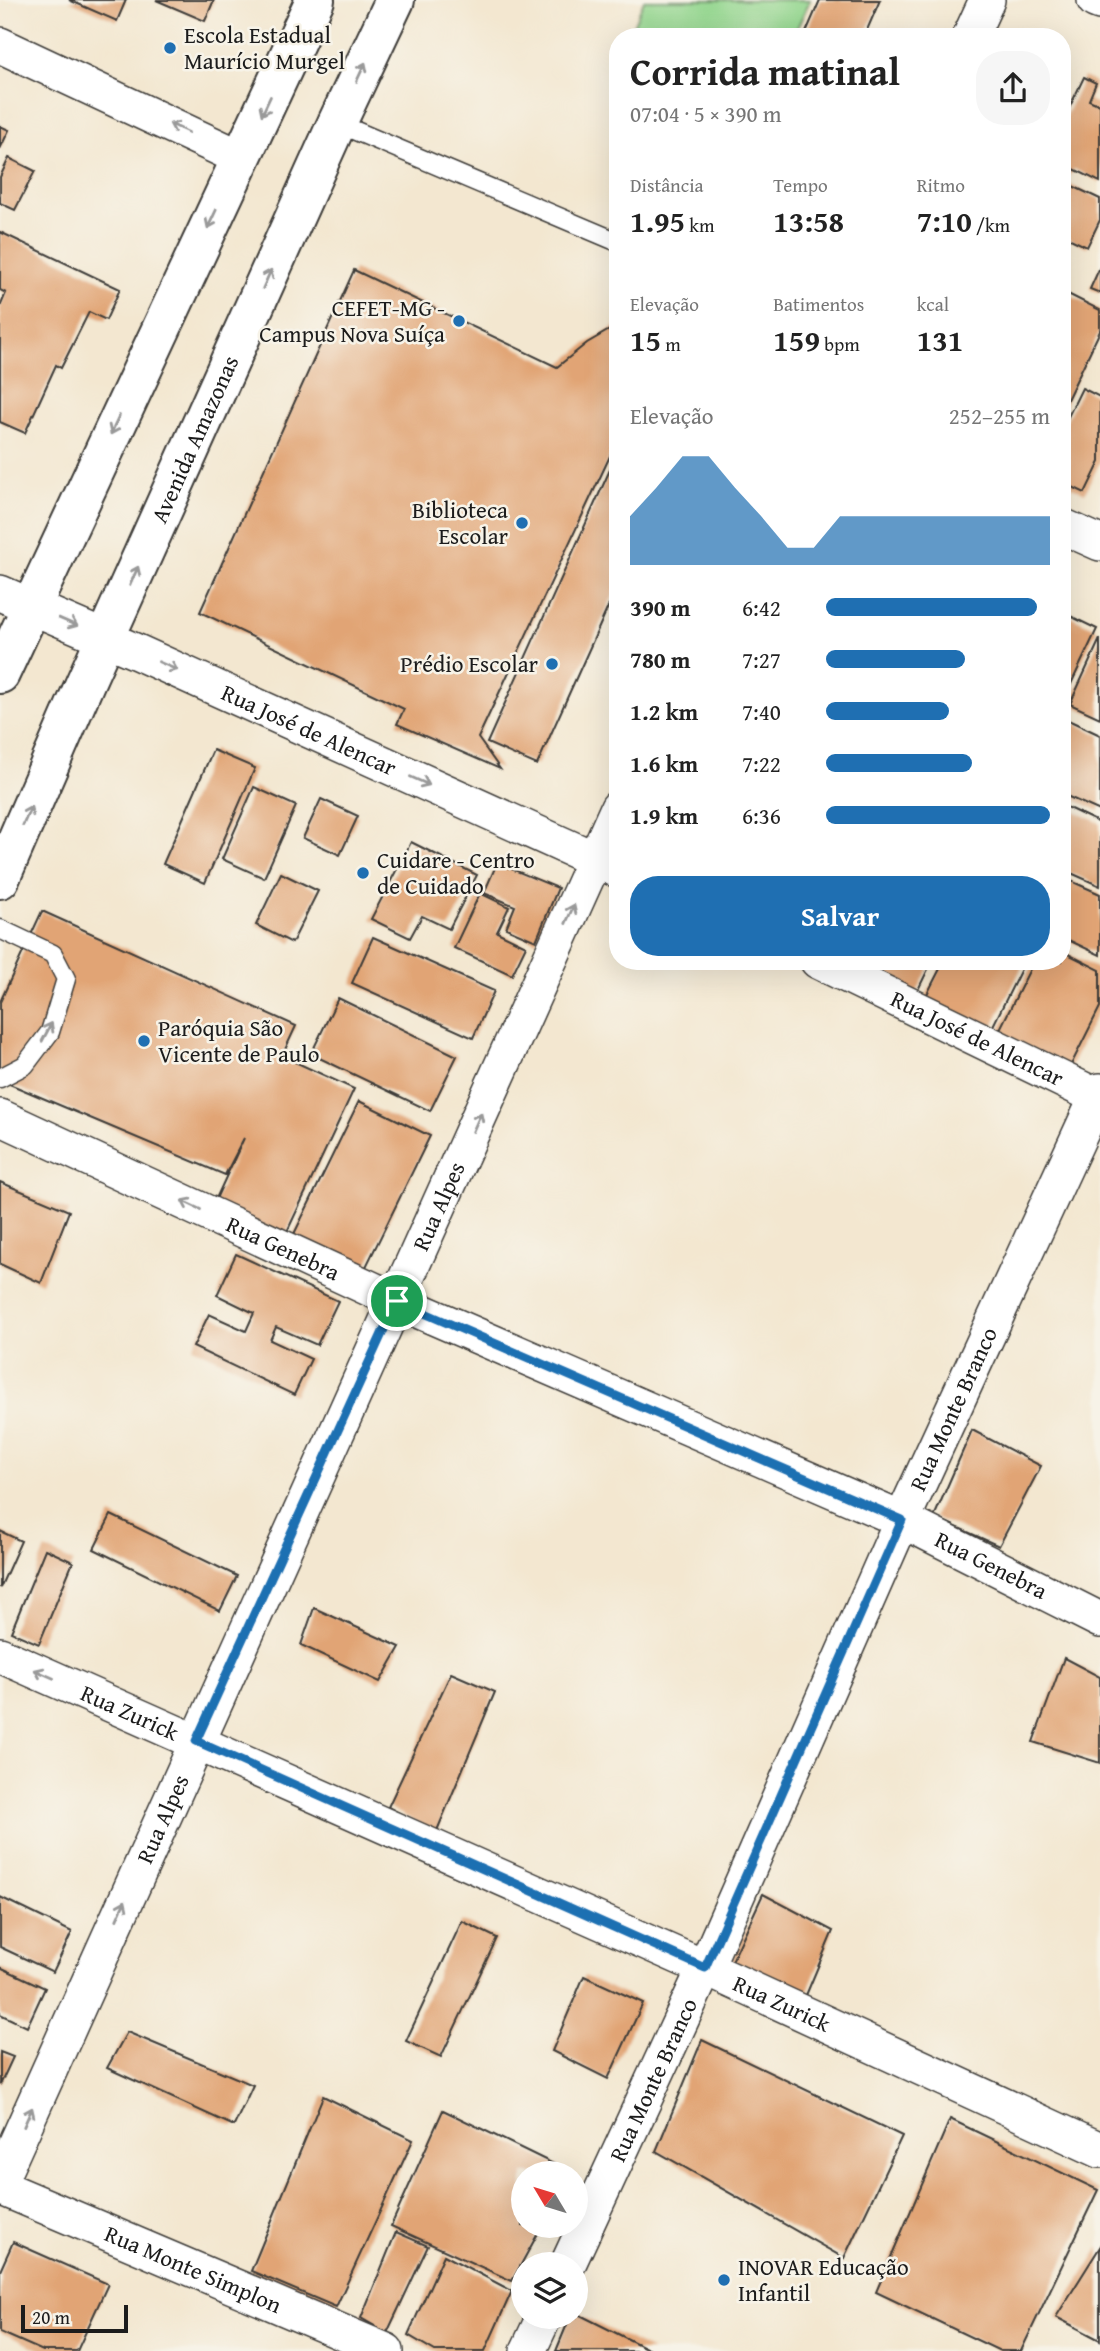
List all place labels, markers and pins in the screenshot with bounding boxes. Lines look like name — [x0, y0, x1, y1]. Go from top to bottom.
place label: Escola Estadual Maurício Murgel — [184, 18, 345, 77]
marker: Escola Estadual Maurício Murgel — [162, 40, 178, 56]
place label: CEFET-MG - Campus Nova Suíça — [259, 291, 445, 350]
marker: CEFET-MG - Campus Nova Suíça — [451, 313, 467, 329]
place label: Biblioteca Escolar — [412, 493, 509, 552]
marker: Biblioteca Escolar — [514, 515, 530, 531]
place label: Prédio Escolar — [400, 647, 539, 680]
marker: Prédio Escolar — [544, 656, 560, 672]
place label: Cuidare - Centro de Cuidado — [377, 843, 535, 902]
marker: Cuidare - Centro de Cuidado — [355, 865, 371, 881]
place label: Paróquia São Vicente de Paulo — [158, 1011, 319, 1070]
marker: Paróquia São Vicente de Paulo — [136, 1033, 152, 1049]
pin — [367, 1271, 427, 1331]
place label: INOVAR Educação Infantil — [738, 2250, 909, 2309]
marker: INOVAR Educação Infantil — [716, 2272, 732, 2288]

